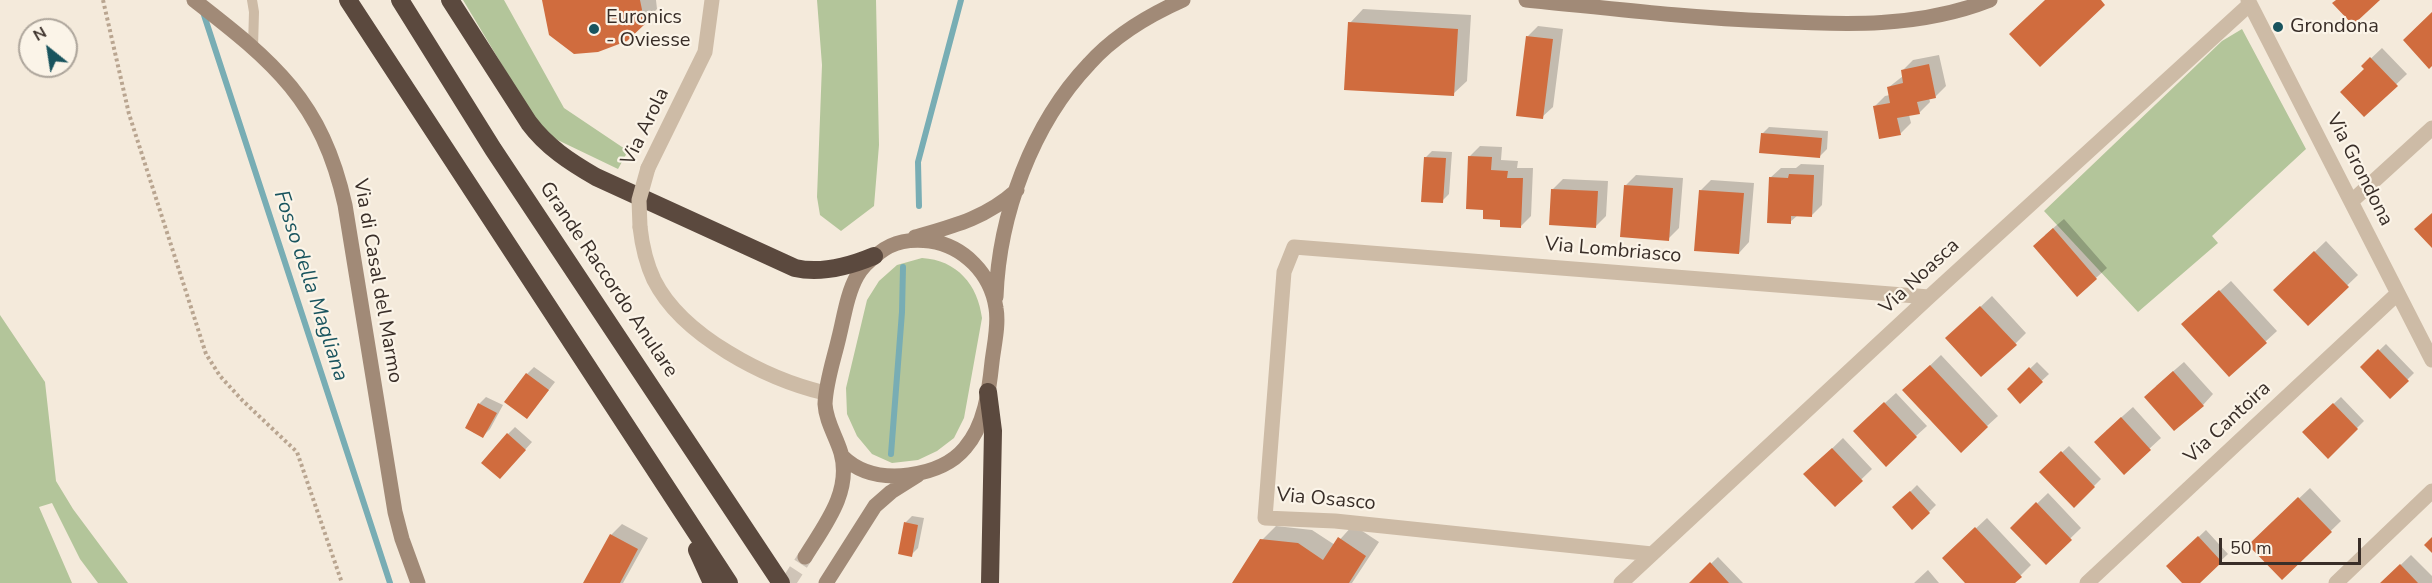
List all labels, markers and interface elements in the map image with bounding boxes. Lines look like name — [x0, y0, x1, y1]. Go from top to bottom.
place label: Euronics - Oviesse — [606, 6, 690, 53]
place label: Grondona — [2290, 15, 2379, 39]
north arrow — [18, 18, 78, 78]
marker: Grondona — [2271, 20, 2285, 34]
text: N — [29, 22, 51, 47]
marker: Euronics - Oviesse — [587, 22, 601, 36]
street label: Via Arola — [617, 84, 675, 170]
street label: Via Grondona — [2320, 110, 2398, 230]
street label: Via di Casal del Marmo — [347, 177, 407, 385]
street label: Grande Raccordo Anulare — [534, 178, 682, 382]
water label: Fosso della Magliana — [267, 187, 353, 385]
street label: Via Lombriasco — [1544, 233, 1682, 269]
street label: Via Noasca — [1875, 234, 1965, 320]
street label: Via Cantoira — [2180, 377, 2276, 469]
street label: Via Osasco — [1275, 484, 1377, 516]
scale bar — [2222, 526, 2364, 564]
text: 50 m — [2230, 536, 2272, 560]

